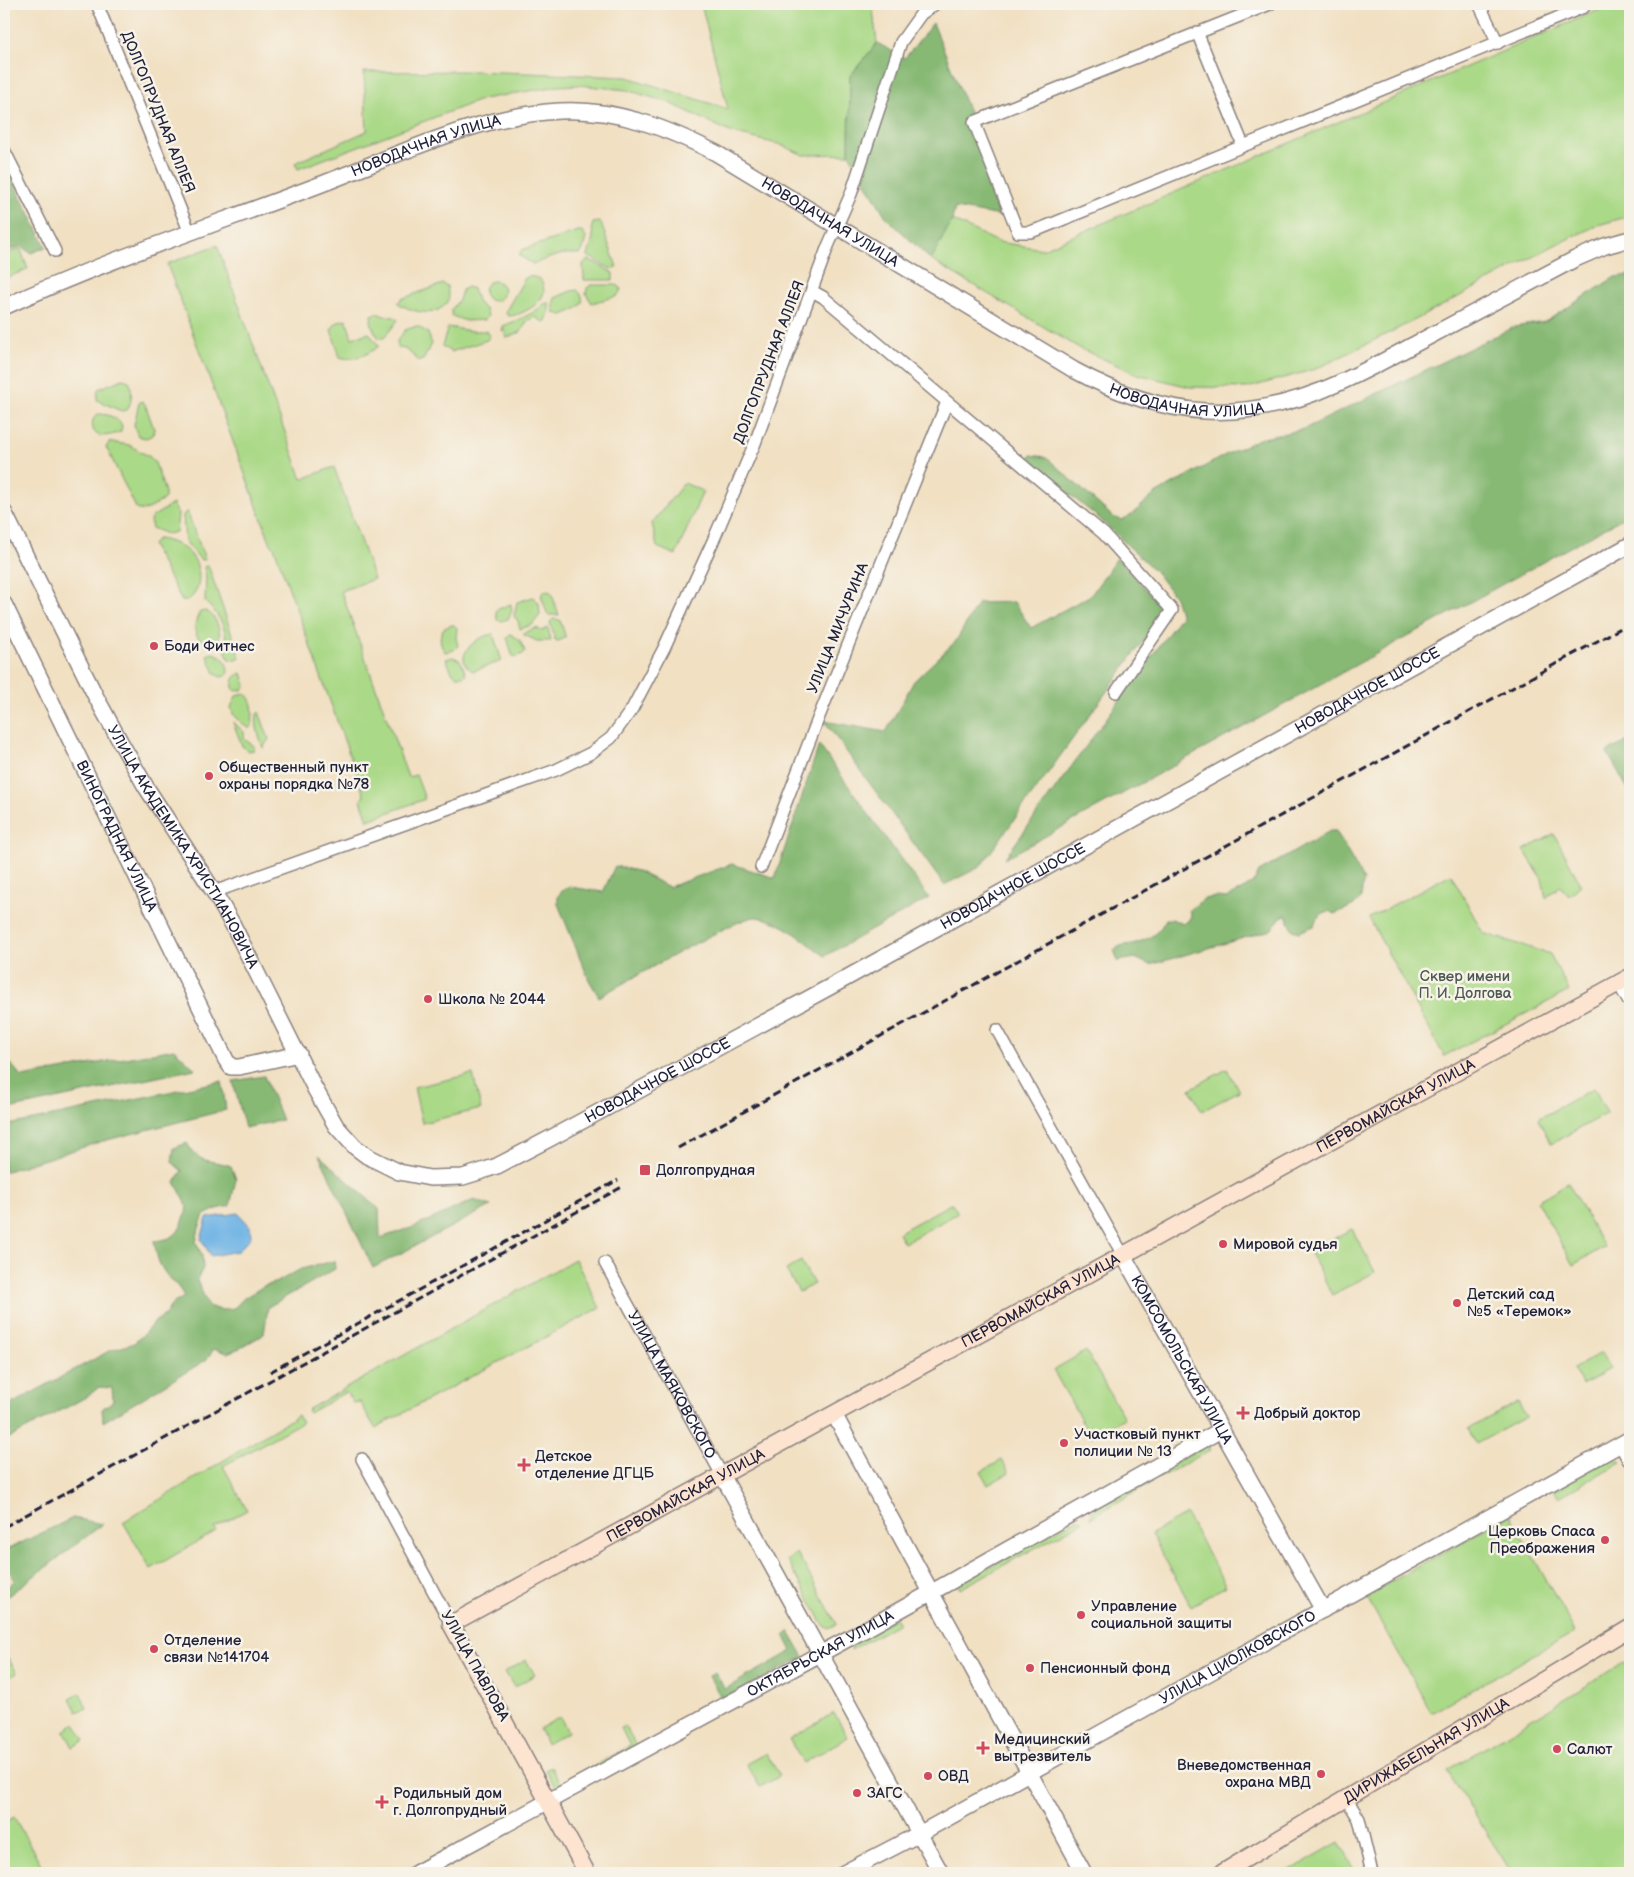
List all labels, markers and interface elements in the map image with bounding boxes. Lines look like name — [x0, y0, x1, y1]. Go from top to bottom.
street label: ДОЛГОПРУДНАЯ АЛЛЕЯ — [117, 28, 199, 196]
street label: НОВОДАЧНАЯ УЛИЦА — [348, 110, 503, 181]
street label: НОВОДАЧНАЯ УЛИЦА — [758, 173, 903, 271]
street label: ДОЛГОПРУДНАЯ АЛЛЕЯ — [729, 278, 809, 446]
street label: НОВОДАЧНАЯ УЛИЦА — [1106, 379, 1266, 421]
street label: УЛИЦА МИЧУРИНА — [803, 559, 873, 696]
place label: Боди Фитнес — [164, 637, 255, 656]
marker: Боди Фитнес — [148, 640, 160, 652]
street label: НОВОДАЧНОЕ ШОССЕ — [1292, 642, 1443, 738]
street label: УЛИЦА АКАДЕМИКА ХРИСТИАНОВИЧА — [104, 722, 263, 972]
street label: ВИНОГРАДНАЯ УЛИЦА — [72, 757, 162, 916]
place label: Общественный пункт охраны порядка №78 — [219, 758, 370, 794]
marker: Общественный пункт охраны порядка №78 — [203, 770, 215, 782]
street label: НОВОДАЧНОЕ ШОССЕ — [937, 838, 1089, 934]
park label: Сквер имени П. И. Долгова — [1418, 967, 1512, 1003]
place label: Школа № 2044 — [438, 990, 545, 1009]
marker: Школа № 2044 — [422, 993, 434, 1005]
street label: НОВОДАЧНОЕ ШОССЕ — [581, 1033, 734, 1127]
street label: ПЕРВОМАЙСКАЯ УЛИЦА — [1313, 1054, 1479, 1157]
place label: Долгопрудная — [656, 1161, 755, 1180]
marker: Долгопрудная — [638, 1163, 652, 1177]
place label: Мировой судья — [1233, 1235, 1338, 1254]
marker: Мировой судья — [1217, 1238, 1229, 1250]
street label: ПЕРВОМАЙСКАЯ УЛИЦА — [958, 1249, 1124, 1352]
street label: КОМСОМОЛЬСКАЯ УЛИЦА — [1127, 1272, 1237, 1448]
place label: Детский сад №5 «Теремок» — [1467, 1285, 1572, 1321]
marker: Детский сад №5 «Теремок» — [1451, 1297, 1463, 1309]
street label: УЛИЦА МАЯКОВСКОГО — [624, 1308, 721, 1462]
place label: Добрый доктор — [1254, 1404, 1361, 1423]
marker: Добрый доктор — [1236, 1406, 1250, 1420]
place label: Участковый пункт полиции № 13 — [1074, 1425, 1201, 1461]
marker: Участковый пункт полиции № 13 — [1058, 1437, 1070, 1449]
street label: ПЕРВОМАЙСКАЯ УЛИЦА — [603, 1444, 769, 1547]
place label: Детское отделение ДГЦБ — [535, 1447, 655, 1483]
marker: Детское отделение ДГЦБ — [517, 1458, 531, 1472]
place label: Церковь Спаса Преображения — [1488, 1522, 1595, 1558]
marker: Церковь Спаса Преображения — [1599, 1534, 1611, 1546]
place label: Управление социальной защиты — [1091, 1597, 1232, 1633]
street label: ОКТЯБРЬСКАЯ УЛИЦА — [744, 1606, 898, 1701]
street label: УЛИЦА ЦИОЛКОВСКОГО — [1156, 1606, 1319, 1708]
street label: УЛИЦА ПАВЛОВА — [437, 1607, 514, 1726]
marker: Управление социальной защиты — [1075, 1609, 1087, 1621]
place label: Отделение связи №141704 — [164, 1631, 269, 1667]
marker: Отделение связи №141704 — [148, 1643, 160, 1655]
place label: Пенсионный фонд — [1040, 1659, 1170, 1678]
marker: Пенсионный фонд — [1024, 1662, 1036, 1674]
street label: ДИРИЖАБЕЛЬНАЯ УЛИЦА — [1340, 1693, 1513, 1808]
place label: Медицинский вытрезвитель — [994, 1730, 1092, 1766]
place label: Салют — [1567, 1740, 1612, 1759]
marker: Медицинский вытрезвитель — [976, 1741, 990, 1755]
marker: Салют — [1551, 1743, 1563, 1755]
place label: Вневедомственная охрана МВД — [1177, 1756, 1311, 1792]
place label: ОВД — [938, 1767, 969, 1786]
marker: Вневедомственная охрана МВД — [1315, 1768, 1327, 1780]
marker: ОВД — [922, 1770, 934, 1782]
place label: Родильный дом г. Долгопрудный — [393, 1784, 507, 1820]
place label: ЗАГС — [867, 1784, 903, 1803]
marker: ЗАГС — [851, 1787, 863, 1799]
marker: Родильный дом г. Долгопрудный — [375, 1795, 389, 1809]

